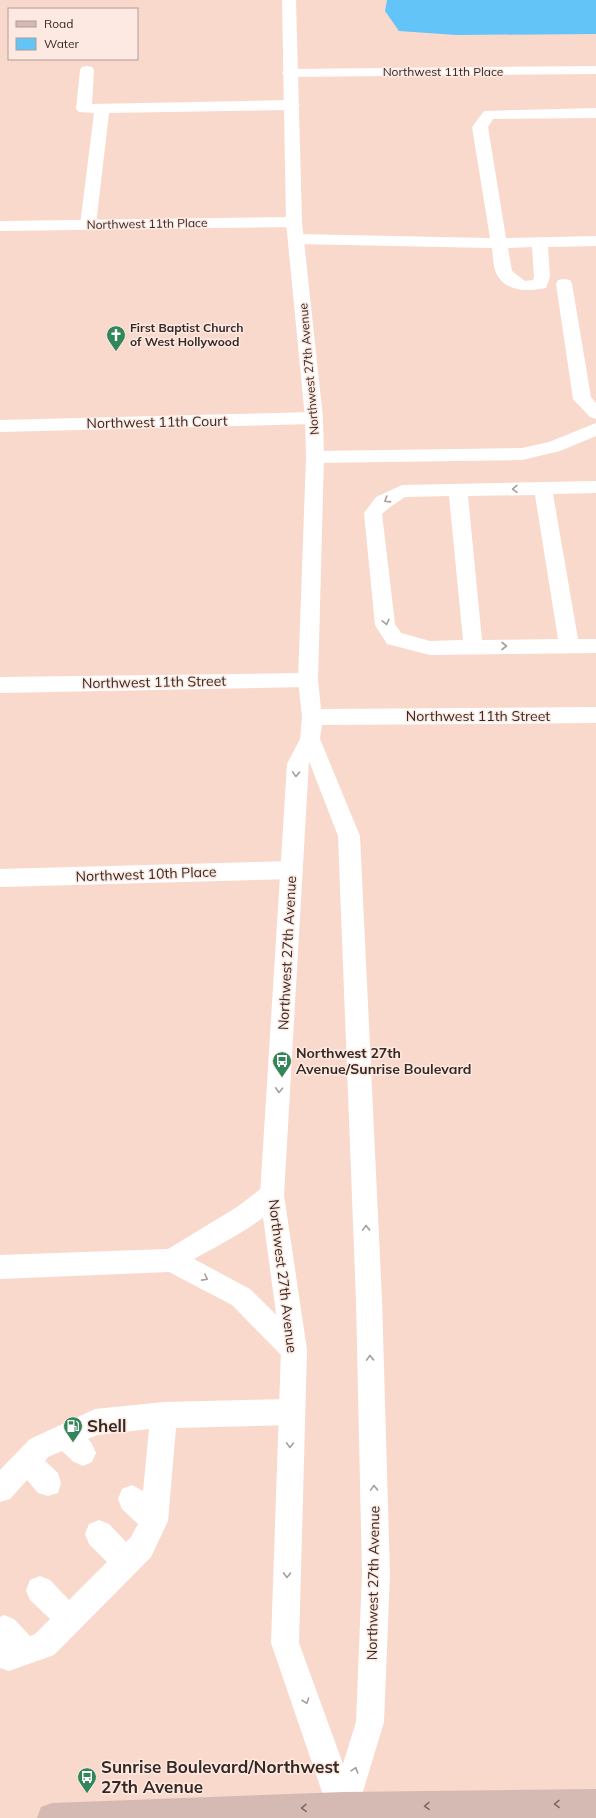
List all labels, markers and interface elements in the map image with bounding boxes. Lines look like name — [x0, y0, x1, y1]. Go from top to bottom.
legend — [8, 8, 138, 60]
text: Road — [44, 16, 73, 31]
text: Water — [44, 36, 80, 51]
street label: Northwest 11th Place — [383, 64, 503, 79]
street label: Northwest 11th Place — [87, 215, 207, 232]
street label: Northwest 27th Avenue — [295, 302, 322, 436]
place label: First Baptist Church of West Hollywood — [130, 320, 244, 349]
church icon: First Baptist Church of West Hollywood — [105, 324, 127, 352]
street label: Northwest 11th Court — [86, 412, 228, 432]
one-way arrow — [512, 485, 518, 493]
one-way arrow — [385, 495, 392, 502]
one-way arrow — [381, 619, 390, 626]
one-way arrow — [501, 642, 507, 651]
street label: Northwest 11th Street — [82, 672, 226, 692]
street label: Northwest 11th Street — [406, 707, 550, 725]
one-way arrow — [292, 771, 300, 777]
street label: Northwest 10th Place — [75, 863, 217, 885]
street label: Northwest 27th Avenue — [274, 875, 300, 1031]
place label: Northwest 27th Avenue/Sunrise Boulevard — [296, 1044, 472, 1078]
bus stop icon: Northwest 27th Avenue/Sunrise Boulevard — [271, 1050, 293, 1078]
one-way arrow — [274, 1087, 283, 1093]
street label: Northwest 27th Avenue — [265, 1198, 301, 1354]
one-way arrow — [361, 1225, 370, 1231]
one-way arrow — [201, 1273, 208, 1281]
one-way arrow — [366, 1355, 375, 1361]
fuel station icon: Shell — [62, 1415, 84, 1443]
place label: Shell — [87, 1415, 126, 1436]
one-way arrow — [286, 1442, 294, 1448]
one-way arrow — [370, 1485, 378, 1491]
street label: Northwest 27th Avenue — [363, 1506, 383, 1660]
one-way arrow — [283, 1572, 291, 1578]
one-way arrow — [301, 1698, 309, 1705]
place label: Sunrise Boulevard/Northwest 27th Avenue — [101, 1756, 340, 1797]
bus stop icon: Sunrise Boulevard/Northwest 27th Avenue — [76, 1766, 98, 1794]
one-way arrow — [350, 1766, 359, 1773]
one-way arrow — [554, 1800, 560, 1808]
one-way arrow — [424, 1802, 430, 1810]
one-way arrow — [301, 1804, 307, 1813]

